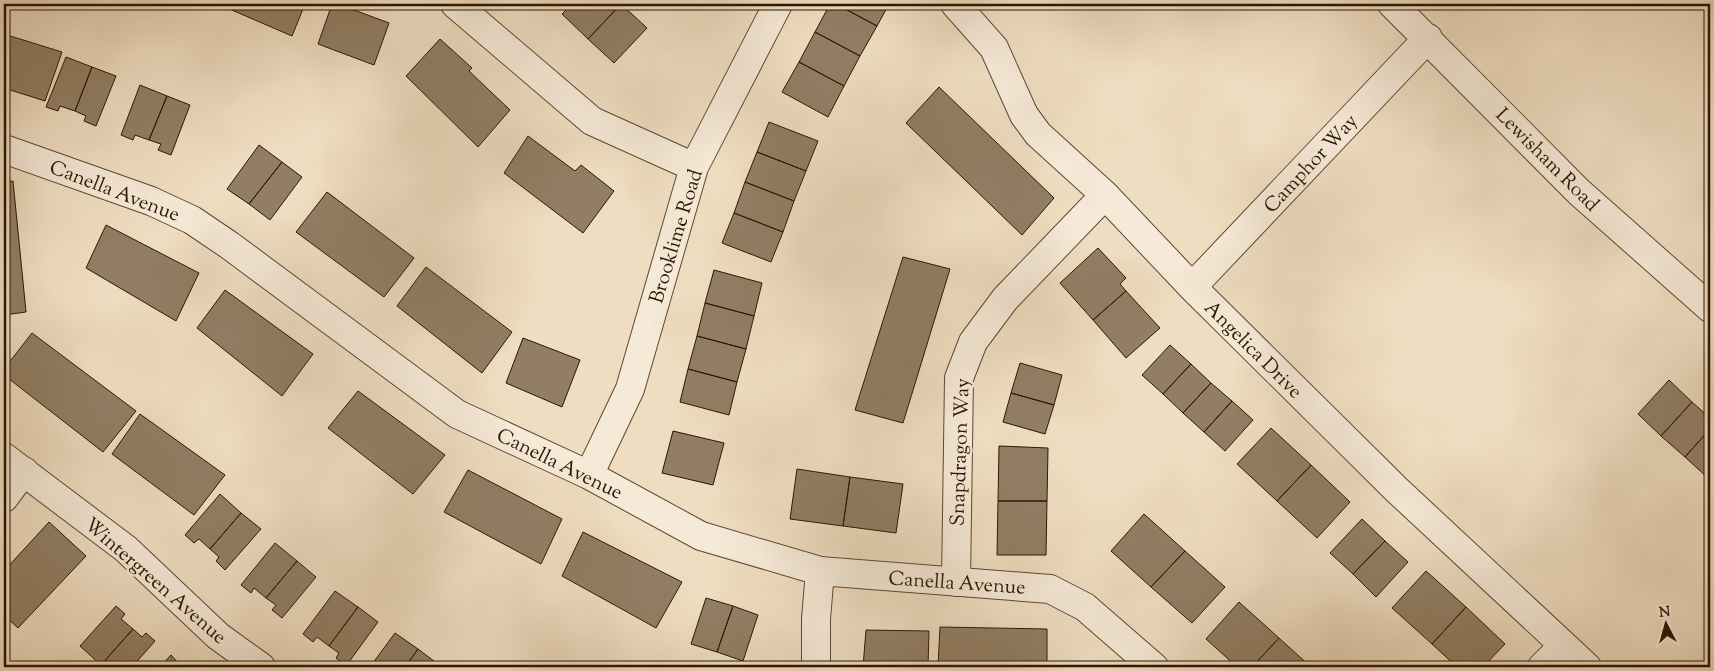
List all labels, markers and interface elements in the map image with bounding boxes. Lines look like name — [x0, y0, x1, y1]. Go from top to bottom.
street label: Lewisham Road — [1488, 102, 1605, 219]
street label: Camphor Way — [1258, 109, 1366, 221]
street label: Canella Avenue — [45, 154, 183, 230]
street label: Brooklime Road — [643, 166, 712, 307]
street label: Angelica Drive — [1197, 295, 1308, 406]
street label: Snapdragon Way — [944, 378, 979, 527]
street label: Canella Avenue — [491, 422, 627, 508]
street label: Wintergreen Avenue — [77, 512, 232, 652]
street label: Canella Avenue — [887, 565, 1026, 604]
north arrow — [1642, 598, 1692, 648]
text: N — [1658, 603, 1671, 624]

